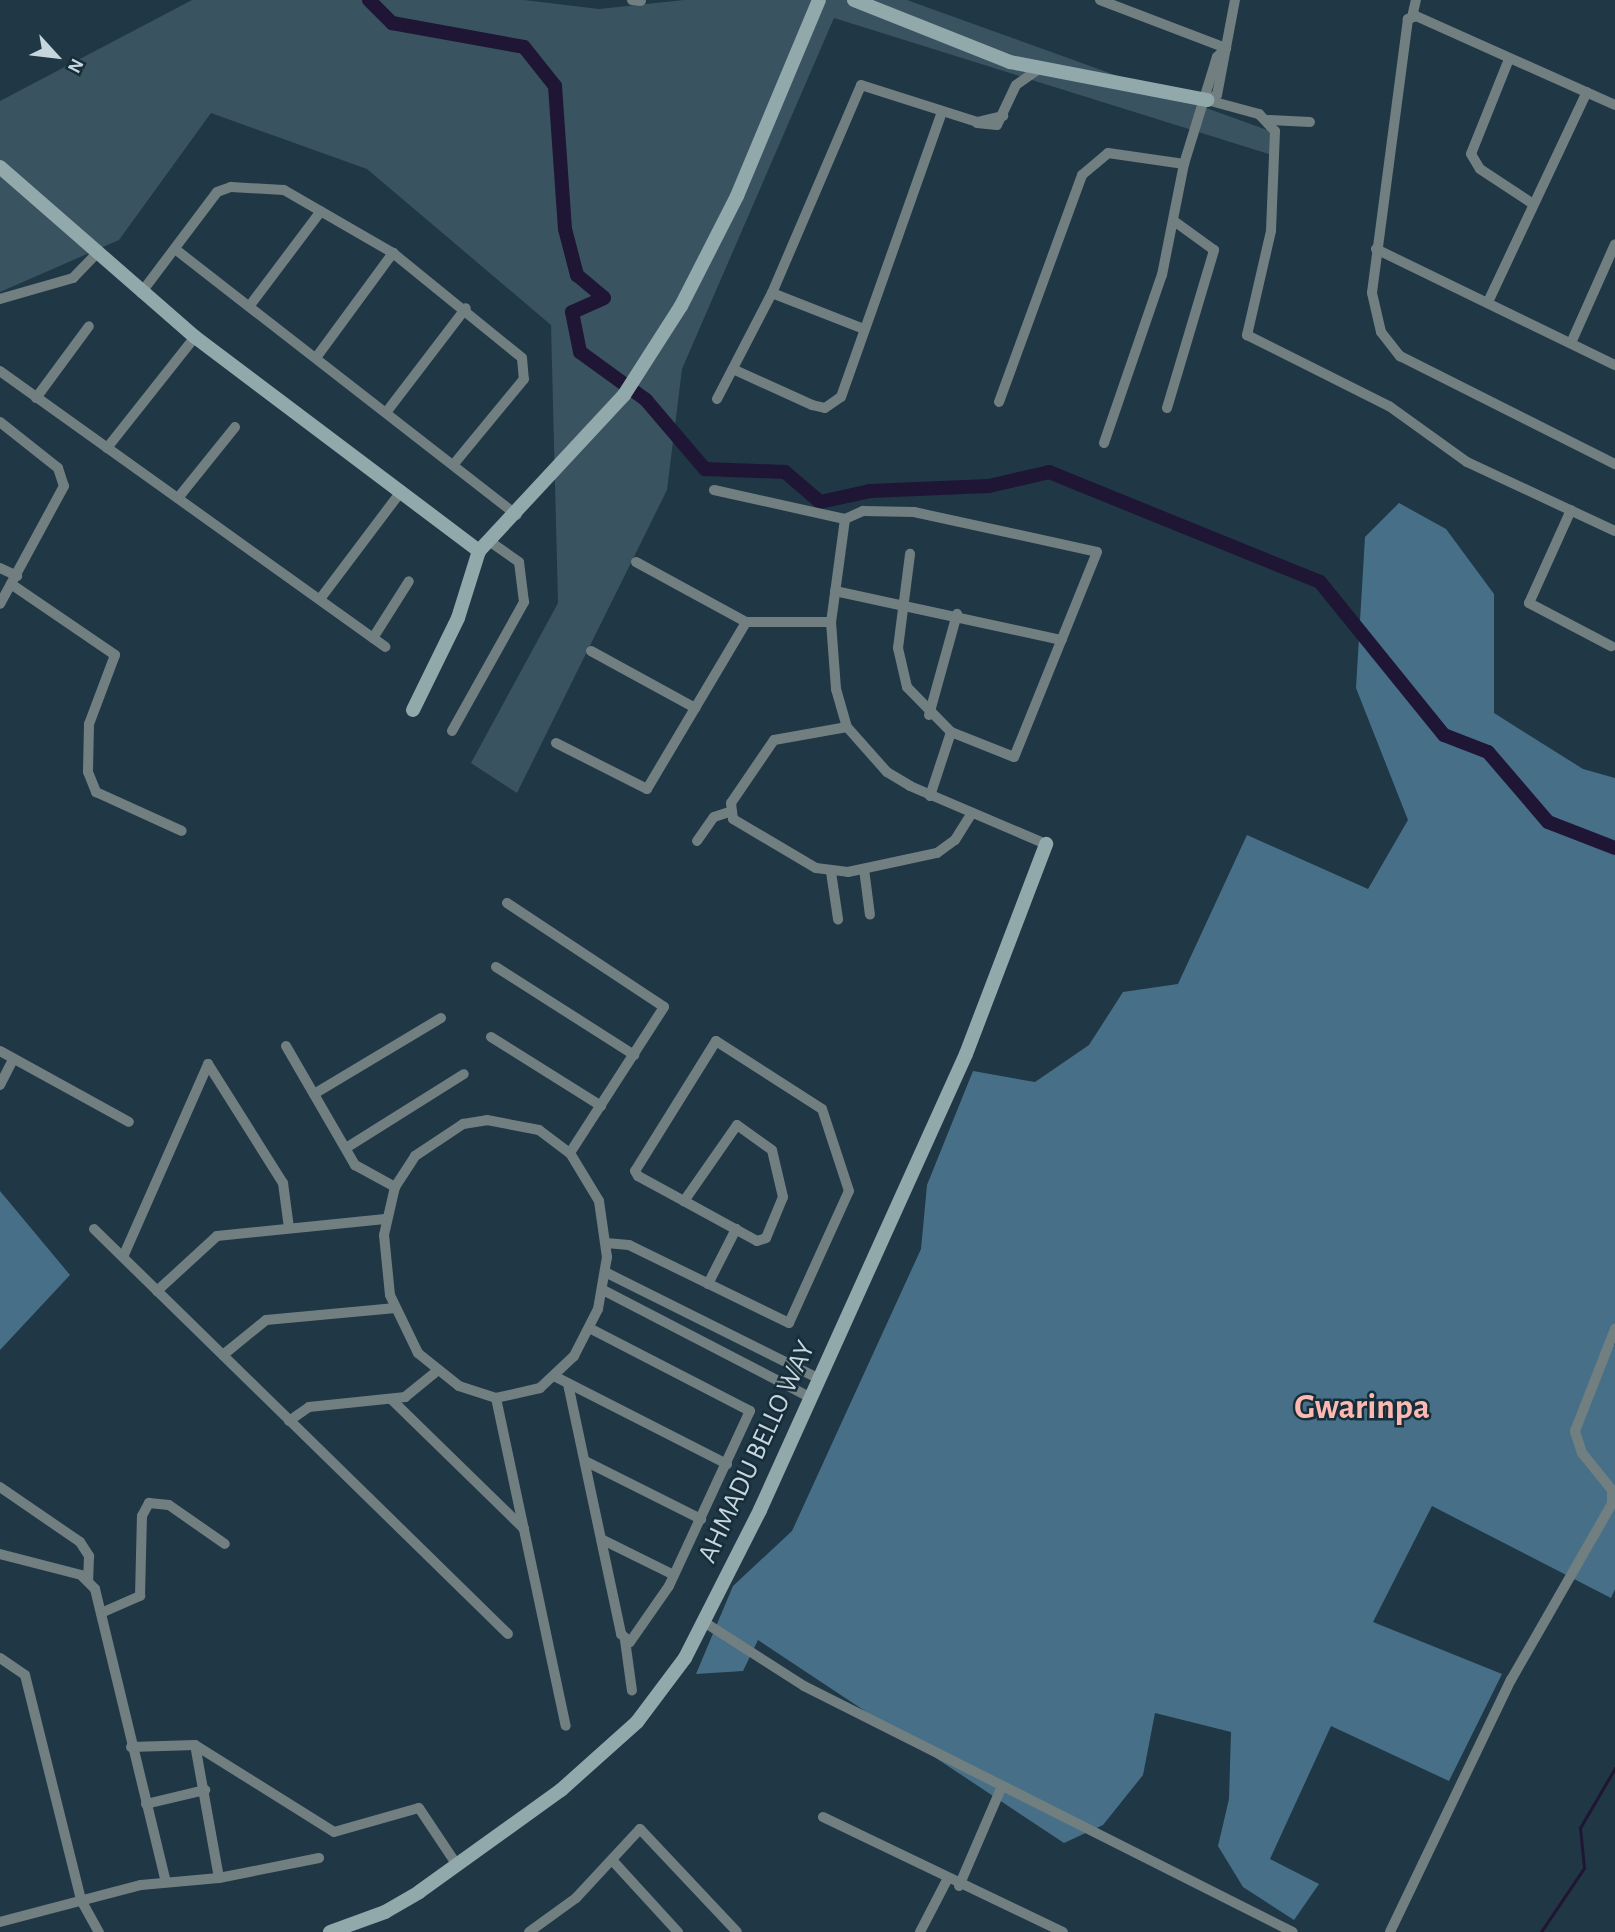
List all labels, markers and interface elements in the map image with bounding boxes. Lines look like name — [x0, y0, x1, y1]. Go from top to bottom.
north arrow — [21, 21, 91, 91]
text: N — [64, 56, 87, 76]
street label: AHMADU BELLO WAY — [691, 1336, 823, 1568]
district label: Gwarinpa — [1294, 1387, 1430, 1429]

